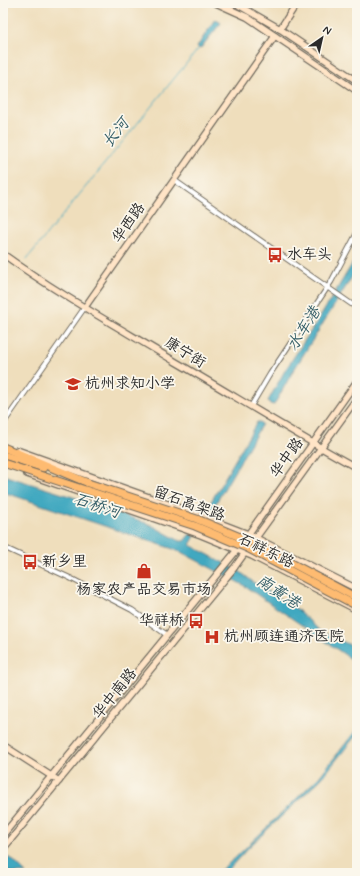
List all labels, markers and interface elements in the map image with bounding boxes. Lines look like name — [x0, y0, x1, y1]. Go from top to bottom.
north arrow — [302, 18, 342, 58]
text: N — [320, 23, 334, 38]
water label: 长河 — [98, 112, 136, 152]
street label: 华西路 — [108, 199, 150, 247]
place label: 水车头 — [287, 245, 332, 265]
bus stop icon: 水车头 — [266, 246, 284, 264]
water label: 水车港 — [282, 301, 327, 355]
street label: 康宁街 — [161, 333, 209, 373]
place label: 杭州求知小学 — [85, 374, 175, 394]
school or university icon: 杭州求知小学 — [64, 375, 82, 393]
street label: 华中路 — [266, 434, 308, 482]
street label: 留石高架路 — [150, 482, 228, 526]
water label: 石桥河 — [71, 489, 126, 524]
street label: 石祥东路 — [235, 529, 297, 573]
place label: 新乡里 — [42, 552, 87, 572]
bus stop icon: 新乡里 — [21, 553, 39, 571]
shop icon: 杨家农产品交易市场 — [135, 562, 153, 580]
water label: 南黄港 — [252, 570, 306, 615]
place label: 杨家农产品交易市场 — [76, 580, 212, 600]
place label: 华祥桥 — [139, 611, 184, 631]
bus stop icon: 华祥桥 — [187, 612, 205, 630]
place label: 杭州顾连通济医院 — [224, 627, 344, 647]
hospital icon: 杭州顾连通济医院 — [203, 628, 221, 646]
street label: 华中南路 — [88, 664, 142, 724]

